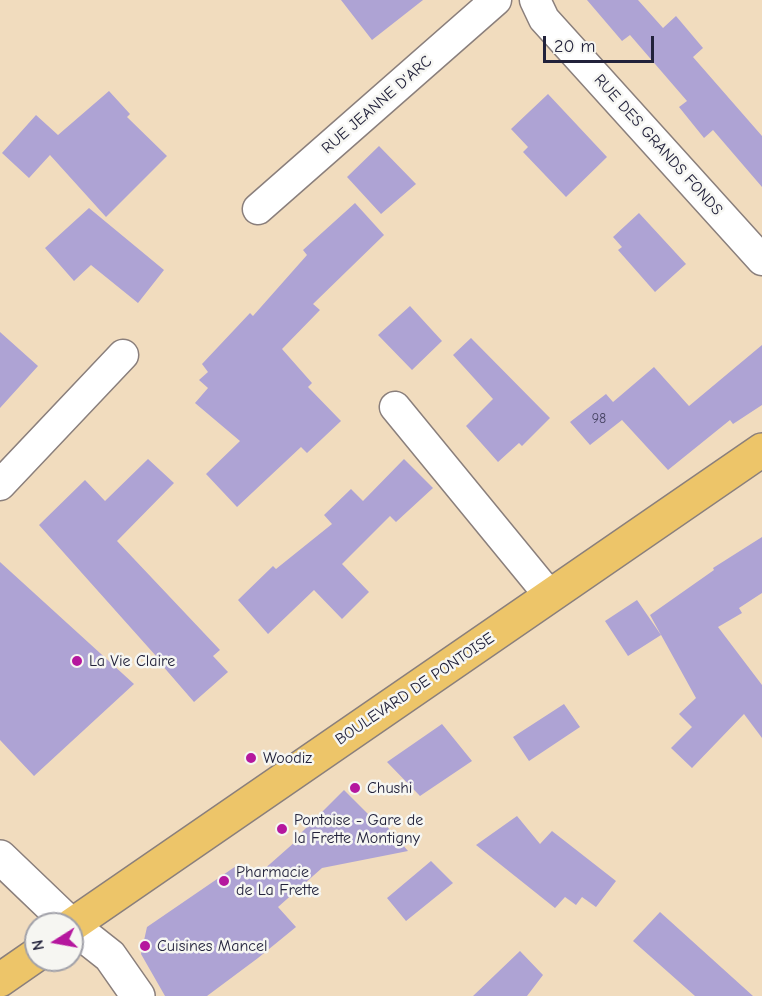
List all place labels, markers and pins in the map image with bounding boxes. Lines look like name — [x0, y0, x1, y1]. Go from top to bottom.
place label: La Vie Claire — [89, 651, 175, 671]
marker: La Vie Claire — [70, 654, 84, 668]
place label: Woodiz — [263, 748, 312, 768]
marker: Woodiz — [244, 751, 258, 765]
place label: Chushi — [367, 778, 412, 798]
marker: Chushi — [348, 781, 362, 795]
place label: Pontoise - Gare de la Frette Montigny — [294, 810, 423, 848]
marker: Pontoise - Gare de la Frette Montigny — [275, 822, 289, 836]
place label: Pharmacie de La Frette — [236, 862, 319, 900]
marker: Pharmacie de La Frette — [217, 874, 231, 888]
place label: Cuisines Mancel — [157, 936, 268, 956]
marker: Cuisines Mancel — [138, 939, 152, 953]

